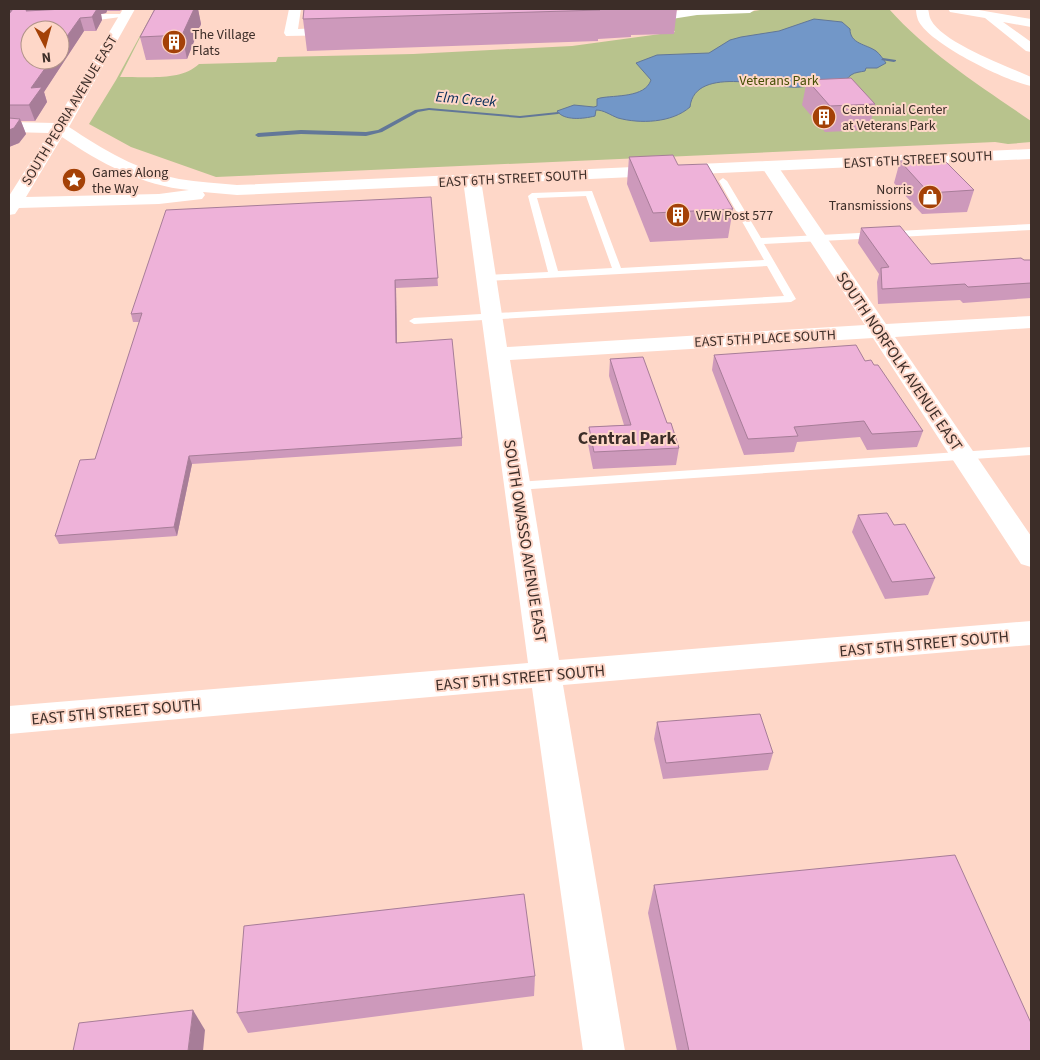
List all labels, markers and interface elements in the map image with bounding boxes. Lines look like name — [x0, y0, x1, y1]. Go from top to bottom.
north arrow — [20, 20, 70, 70]
place label: The Village Flats — [192, 25, 256, 61]
building icon: The Village Flats — [161, 29, 187, 55]
street label: SOUTH PEORIA AVENUE EAST — [18, 32, 120, 188]
park label: Veterans Park — [739, 71, 819, 91]
water label: Elm Creek — [435, 86, 498, 113]
place label: Centennial Center at Veterans Park — [842, 100, 947, 136]
building icon: Centennial Center at Veterans Park — [811, 104, 837, 130]
street label: EAST 6TH STREET SOUTH — [843, 146, 993, 174]
place label: Games Along the Way — [92, 163, 168, 199]
street label: EAST 6TH STREET SOUTH — [438, 165, 588, 193]
place icon: Games Along the Way — [61, 167, 87, 193]
place label: Norris Transmissions — [829, 180, 912, 216]
shop icon: Norris Transmissions — [917, 184, 943, 210]
building icon: VFW Post 577 — [665, 202, 691, 228]
place label: VFW Post 577 — [696, 206, 773, 226]
street label: SOUTH NORFOLK AVENUE EAST — [831, 268, 968, 456]
street label: EAST 5TH PLACE SOUTH — [694, 325, 836, 353]
district label: Central Park — [578, 426, 676, 451]
street label: SOUTH OWASSO AVENUE EAST — [498, 438, 552, 645]
street label: EAST 5TH STREET SOUTH — [838, 626, 1010, 662]
street label: EAST 5TH STREET SOUTH — [434, 660, 606, 696]
street label: EAST 5TH STREET SOUTH — [30, 694, 202, 730]

